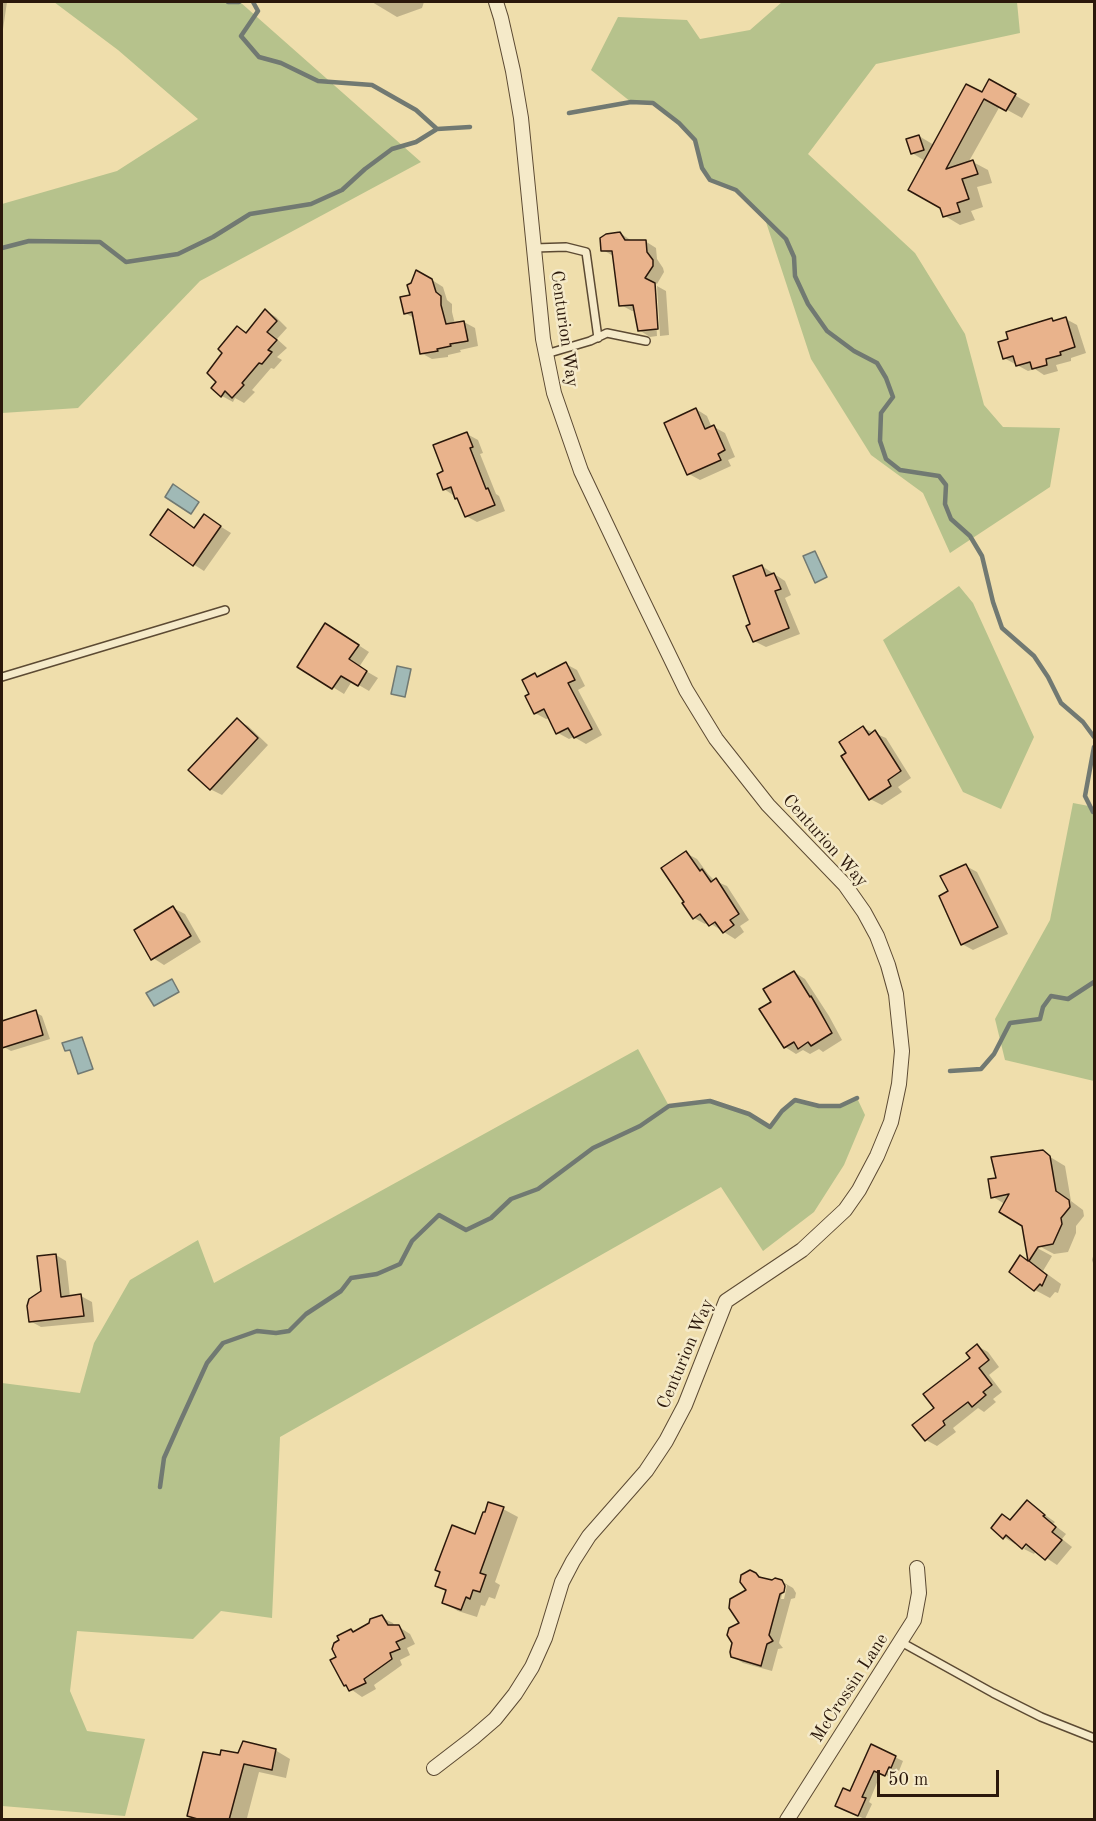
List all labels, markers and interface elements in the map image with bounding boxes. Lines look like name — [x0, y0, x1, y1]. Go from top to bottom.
street label: Centurion Way — [545, 269, 583, 389]
street label: Centurion Way — [778, 790, 872, 892]
street label: Centurion Way — [653, 1296, 719, 1412]
street label: McCrossin Lane — [807, 1629, 893, 1747]
scale bar — [880, 1758, 1002, 1796]
text: 50 m — [888, 1771, 928, 1789]

